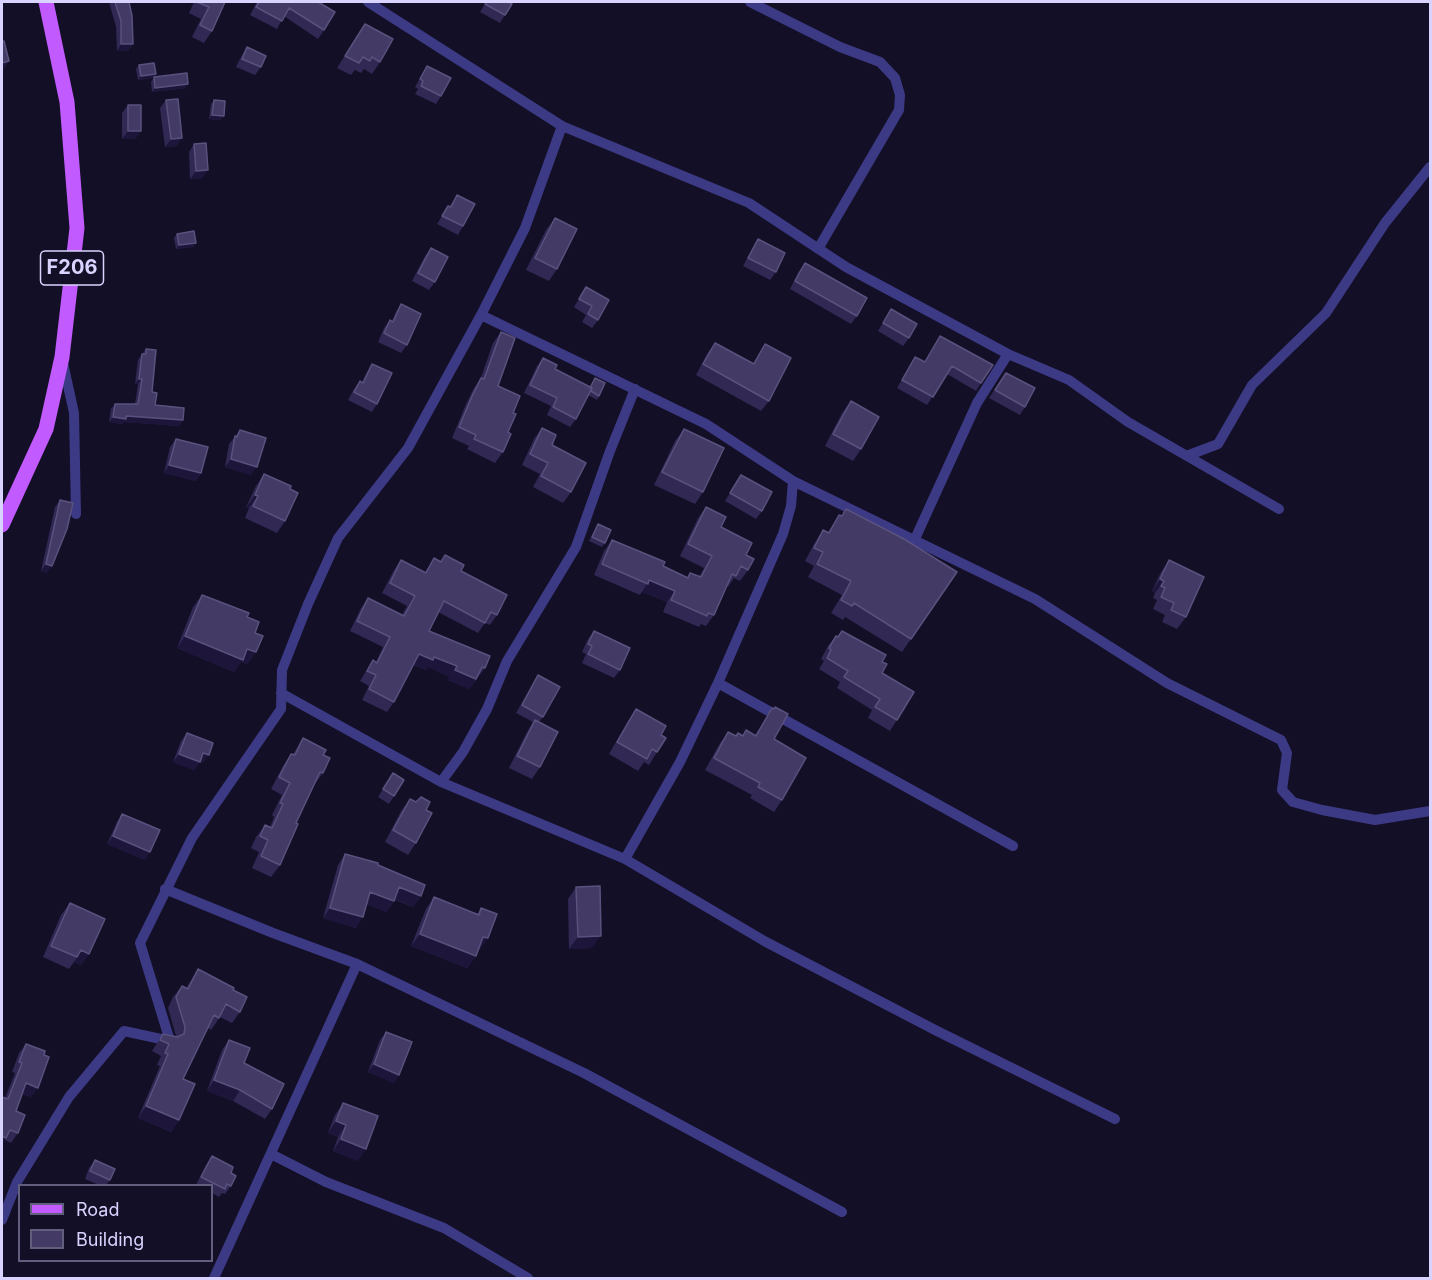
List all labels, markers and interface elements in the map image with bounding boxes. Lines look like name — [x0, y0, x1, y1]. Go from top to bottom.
road number: F206 — [40, 251, 104, 285]
legend — [18, 1184, 213, 1262]
text: Road — [76, 1199, 119, 1220]
text: Building — [76, 1229, 144, 1250]

